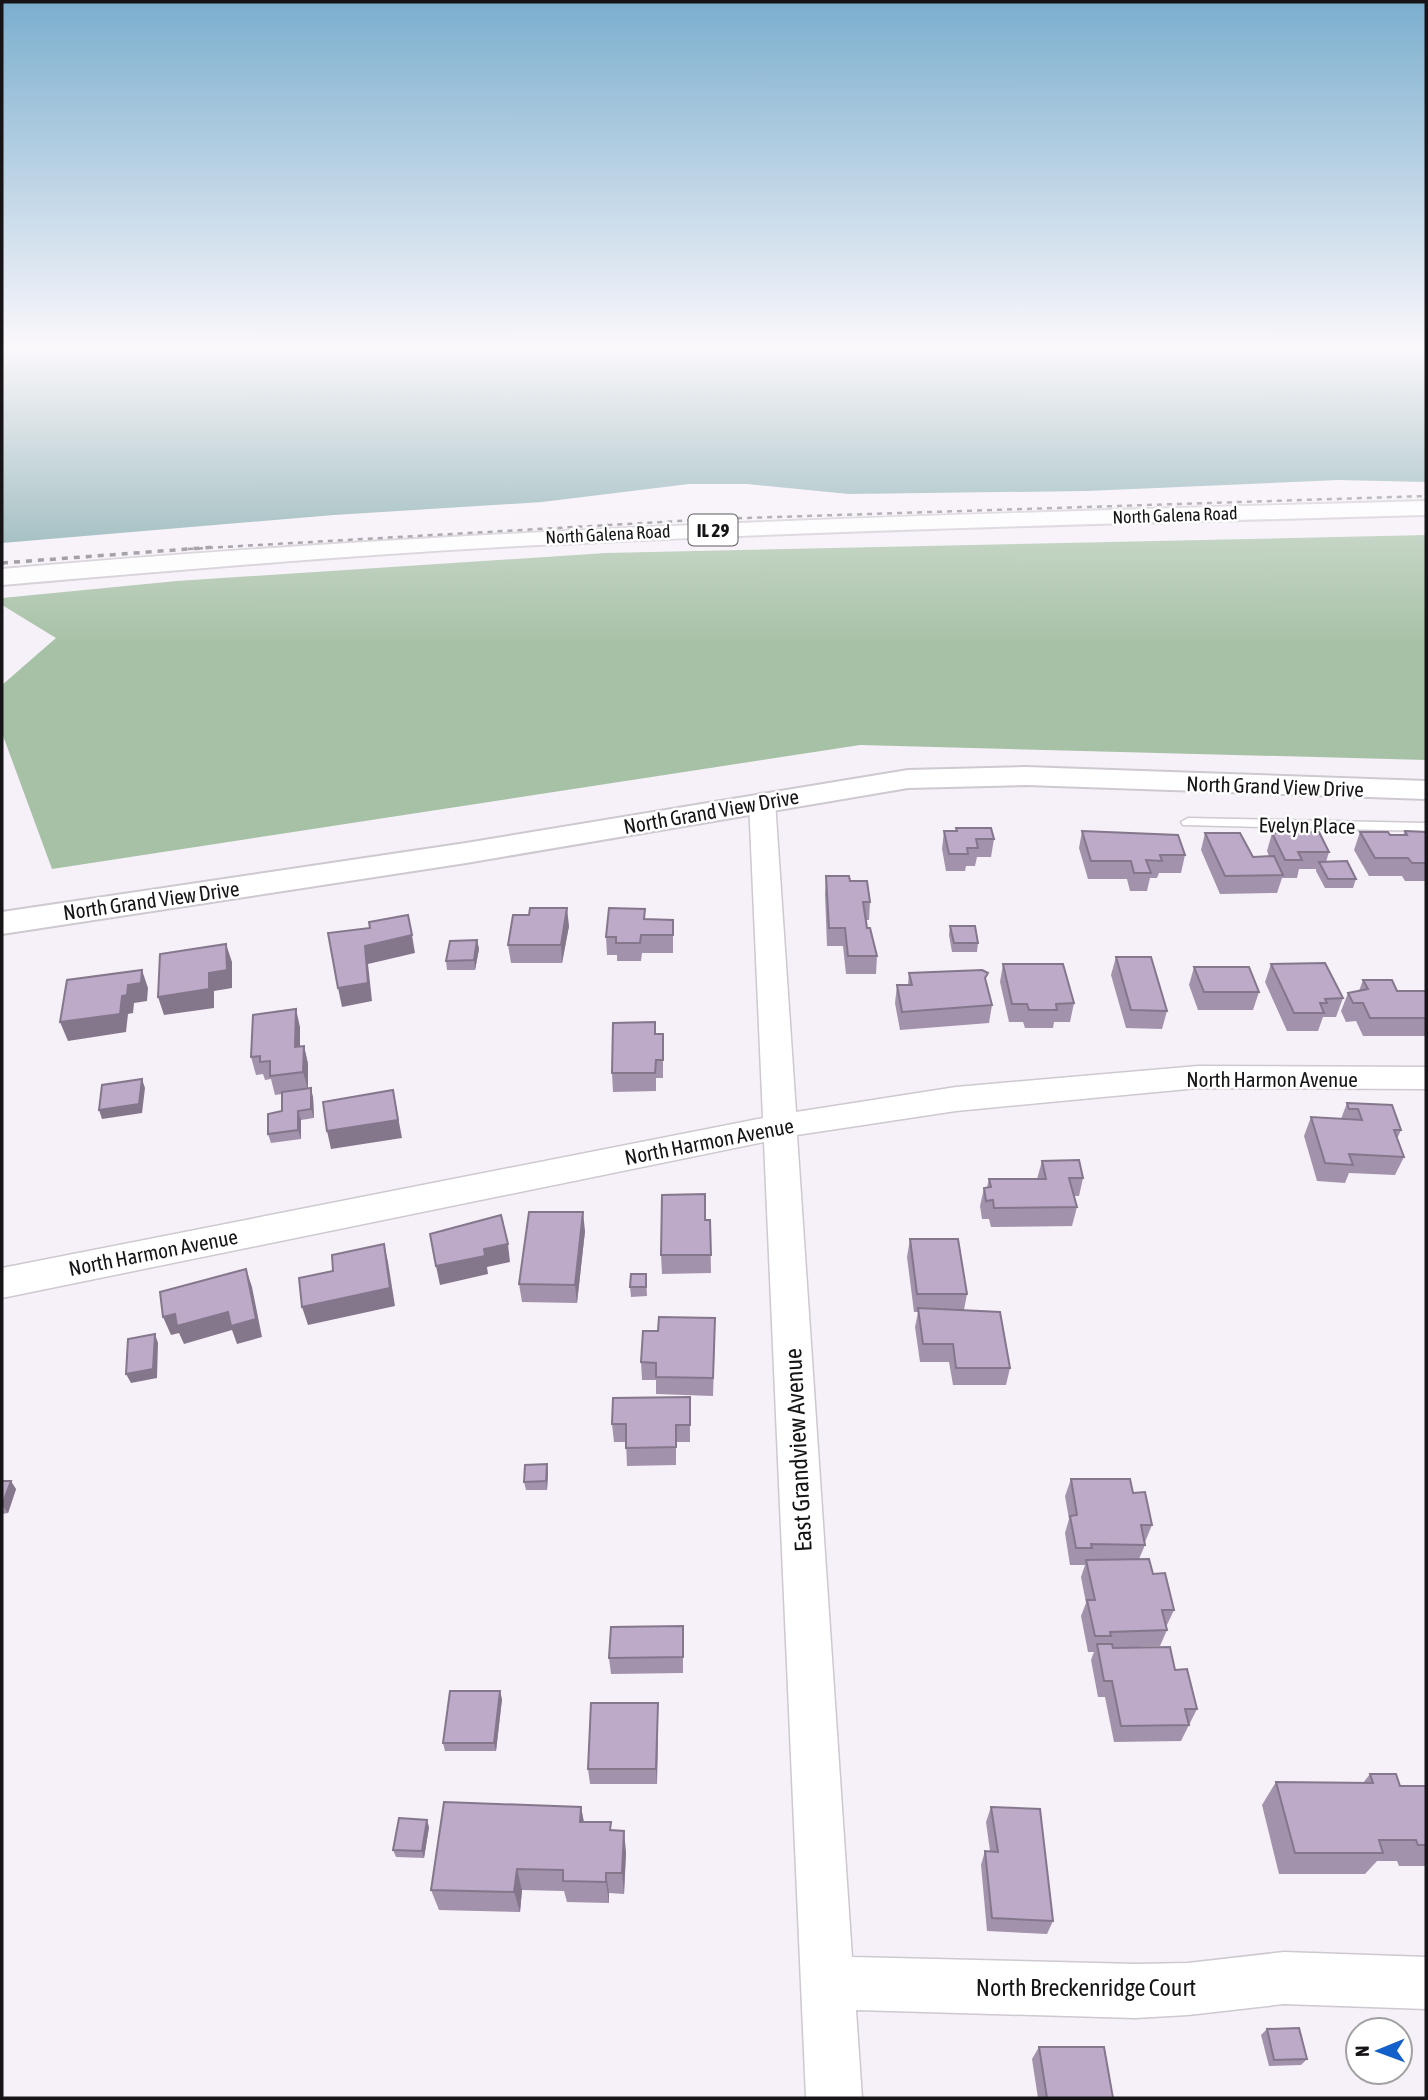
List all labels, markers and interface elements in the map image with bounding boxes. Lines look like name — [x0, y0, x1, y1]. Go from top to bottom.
street label: North Galena Road — [1112, 502, 1238, 528]
road number: IL 29 — [688, 514, 738, 545]
street label: North Galena Road — [545, 520, 671, 548]
street label: North Grand View Drive — [1186, 771, 1364, 801]
street label: North Grand View Drive — [621, 784, 801, 838]
street label: Evelyn Place — [1258, 812, 1356, 838]
street label: North Grand View Drive — [61, 876, 241, 924]
street label: North Harmon Avenue — [1186, 1067, 1358, 1091]
street label: North Harmon Avenue — [622, 1113, 796, 1169]
street label: North Harmon Avenue — [66, 1224, 240, 1280]
street label: East Grandview Avenue — [779, 1348, 817, 1552]
street label: North Breckenridge Court — [976, 1974, 1196, 2001]
north arrow — [1344, 2016, 1414, 2086]
text: N — [1351, 2045, 1373, 2057]

